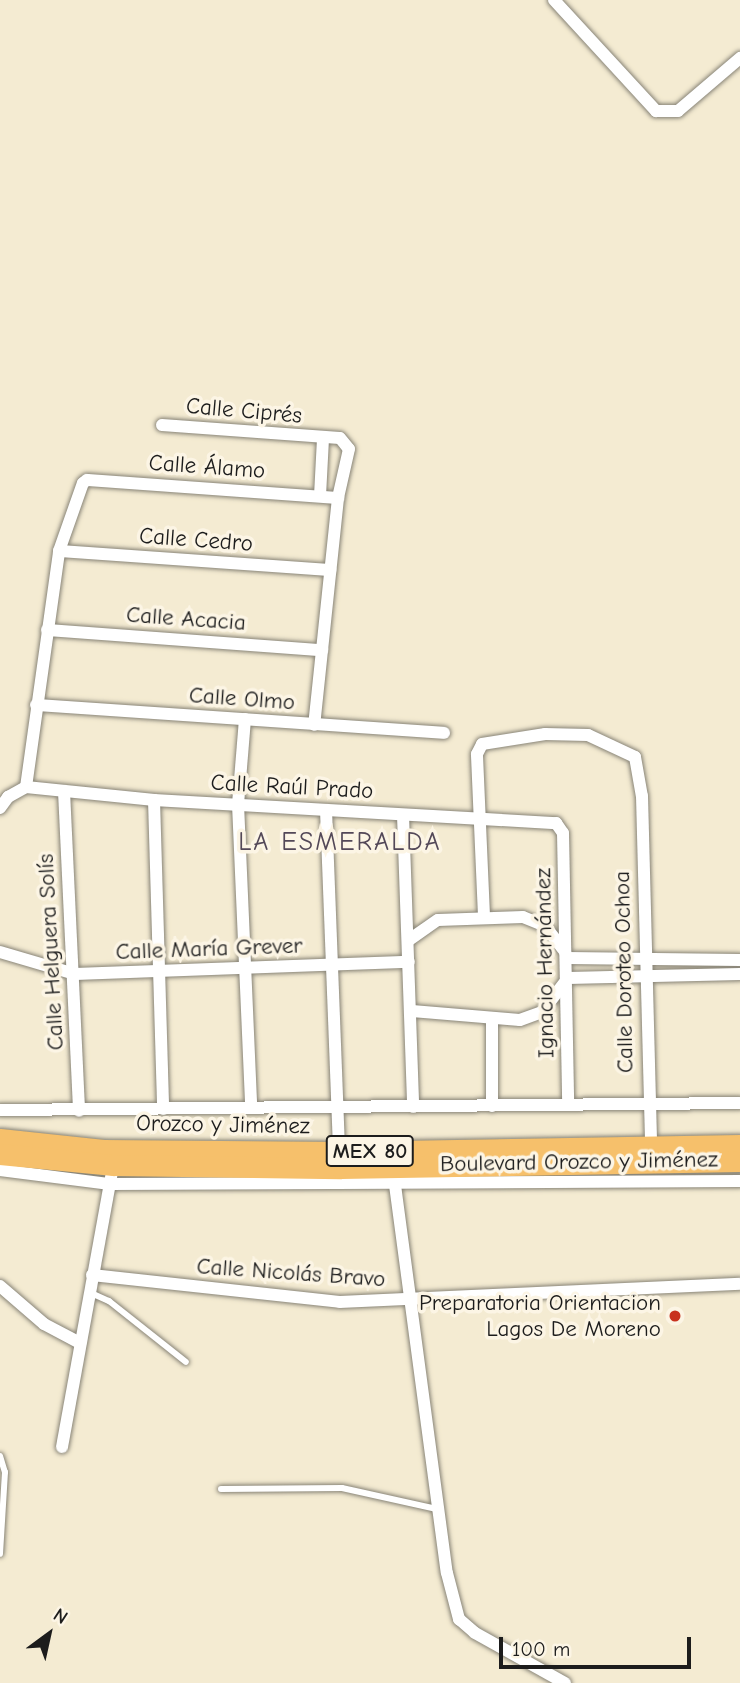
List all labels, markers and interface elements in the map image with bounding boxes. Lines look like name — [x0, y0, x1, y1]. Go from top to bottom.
street label: Calle Ciprés — [185, 392, 303, 430]
street label: Calle Álamo — [148, 449, 266, 485]
street label: Calle Cedro — [138, 522, 254, 558]
street label: Calle Acacia — [125, 601, 247, 637]
street label: Calle Olmo — [188, 682, 296, 716]
street label: Calle Raúl Prado — [210, 769, 374, 805]
district label: LA ESMERALDA — [240, 827, 440, 859]
street label: Calle Helguera Solís — [32, 853, 70, 1051]
street label: Ignacio Hernández — [530, 868, 560, 1058]
street label: Calle Doroteo Ochoa — [608, 871, 640, 1073]
street label: Calle María Grever — [115, 932, 303, 966]
street label: Orozco y Jiménez — [136, 1110, 310, 1140]
road number: MEX 80 — [324, 1134, 416, 1168]
street label: Boulevard Orozco y Jiménez — [440, 1146, 718, 1178]
street label: Calle Nicolás Bravo — [196, 1253, 386, 1293]
place label: Preparatoria Orientacion Lagos De Moreno — [419, 1289, 661, 1343]
marker: Preparatoria Orientacion Lagos De Moreno — [667, 1308, 683, 1324]
north arrow — [14, 1599, 84, 1669]
text: N — [49, 1604, 72, 1629]
scale bar — [502, 1624, 694, 1668]
text: 100 m — [512, 1637, 570, 1661]

